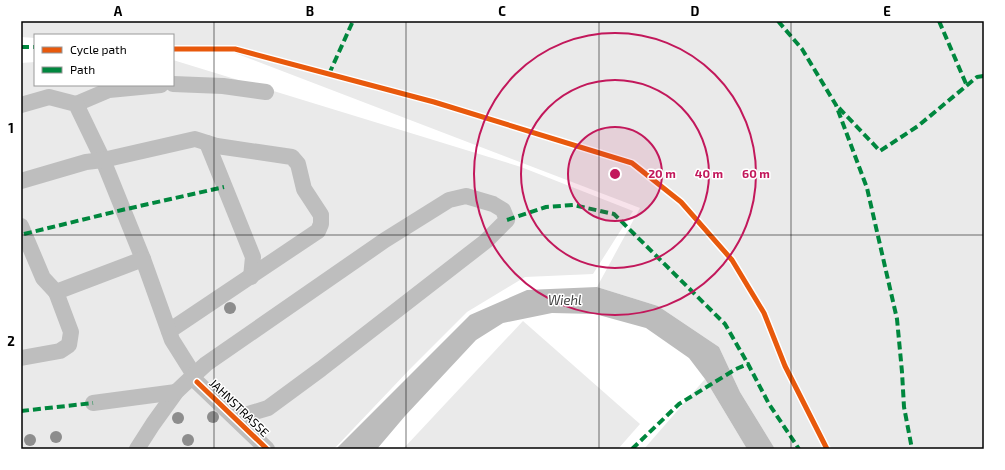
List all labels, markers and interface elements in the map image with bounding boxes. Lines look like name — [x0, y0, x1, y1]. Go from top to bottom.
text: A — [114, 3, 123, 19]
text: B — [306, 3, 314, 19]
text: C — [498, 3, 506, 19]
text: D — [691, 3, 700, 19]
text: E — [883, 3, 891, 19]
legend — [34, 34, 174, 86]
text: Cycle path — [70, 42, 127, 56]
text: Path — [70, 62, 95, 76]
text: 1 — [8, 120, 14, 136]
text: 20 m — [648, 166, 676, 180]
text: 40 m — [695, 166, 723, 180]
text: 60 m — [742, 166, 770, 180]
centre of rings — [608, 167, 622, 181]
water label: Wiehl — [548, 292, 582, 308]
text: 2 — [7, 333, 15, 349]
street label: JAHNSTRASSE — [207, 376, 272, 439]

